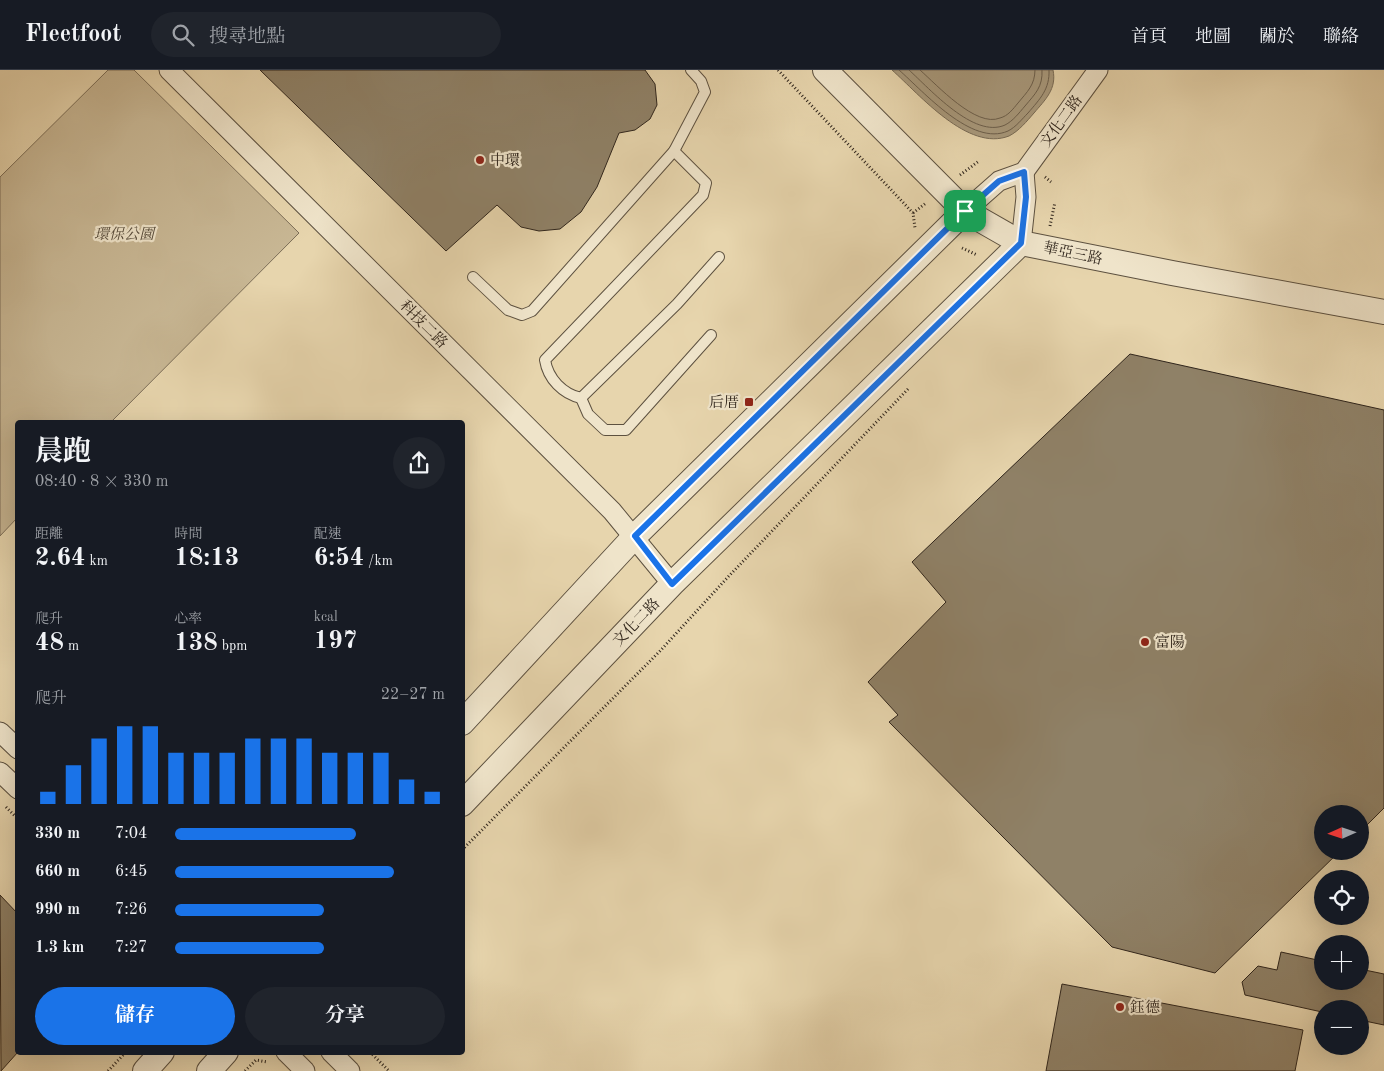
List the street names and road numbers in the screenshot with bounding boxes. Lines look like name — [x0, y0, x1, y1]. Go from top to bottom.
street label: 文化二路 — [1037, 92, 1086, 151]
street label: 華亞三路 — [1042, 239, 1104, 268]
street label: 科技二路 — [396, 297, 451, 352]
street label: 文化二路 — [609, 595, 663, 650]

